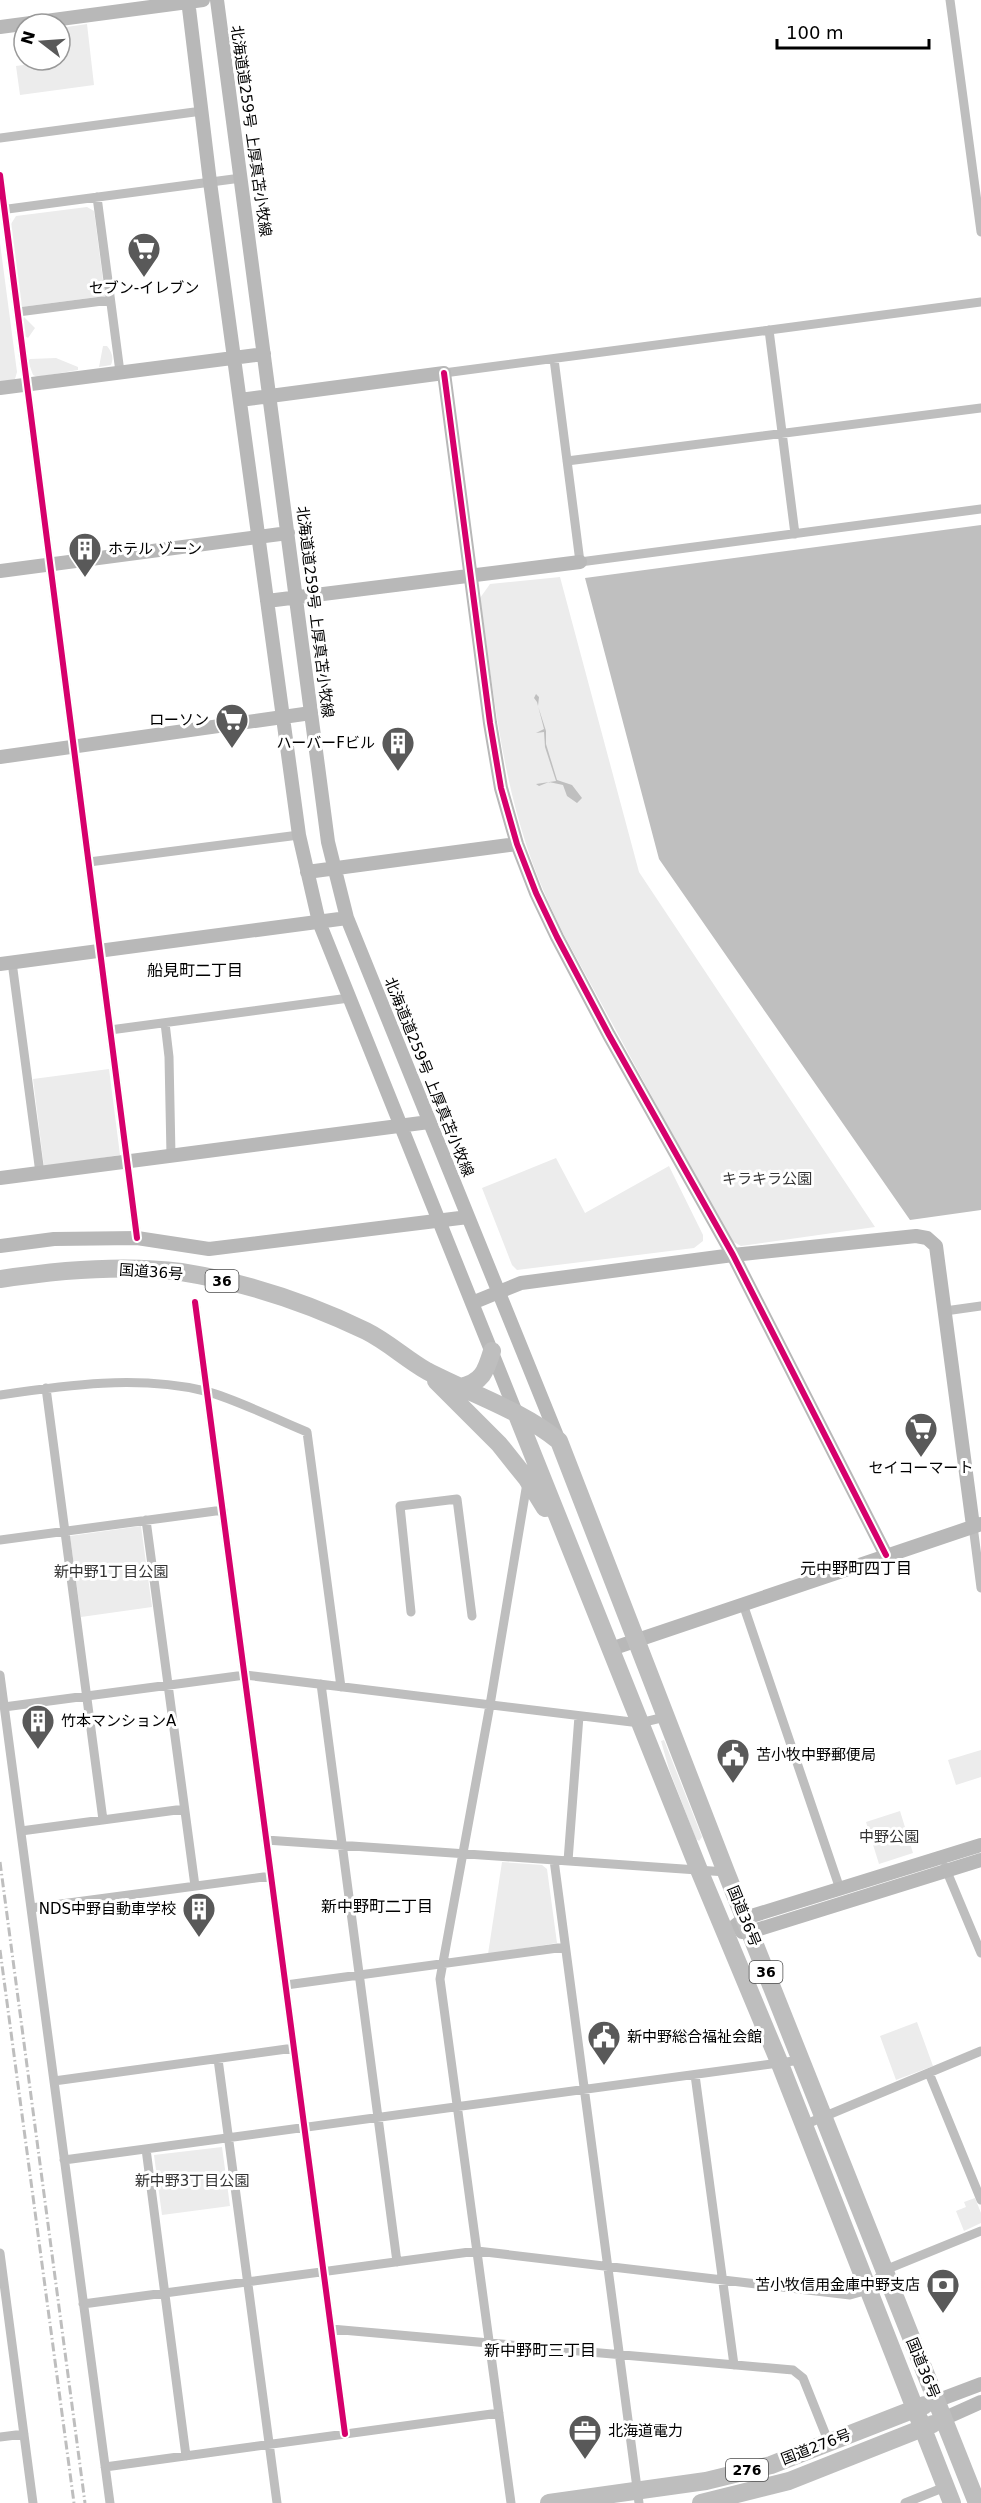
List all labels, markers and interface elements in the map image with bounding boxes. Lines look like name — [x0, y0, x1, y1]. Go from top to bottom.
north arrow — [12, 12, 72, 72]
scale bar — [777, 12, 928, 50]
text: 100 m — [786, 22, 844, 43]
street label: 北海道道259号 上厚真苫小牧線 — [227, 24, 275, 238]
text: N — [17, 29, 39, 47]
supermarket icon: セブン-イレブン — [126, 231, 162, 278]
place label: セブン-イレブン — [89, 279, 199, 297]
street label: 北海道道259号 上厚真苫小牧線 — [293, 505, 337, 719]
building icon: ホテル ゾーン — [67, 531, 103, 578]
place label: ホテル ゾーン — [108, 540, 202, 558]
supermarket icon: ローソン — [214, 702, 250, 749]
place label: ローソン — [149, 711, 209, 729]
building icon: ハーバーFビル — [380, 725, 416, 772]
place label: ハーバーFビル — [277, 734, 375, 752]
district label: 船見町二丁目 — [147, 961, 243, 980]
street label: 北海道道259号 上厚真苫小牧線 — [381, 975, 477, 1179]
park label: キラキラ公園 — [722, 1170, 812, 1188]
street label: 国道36号 — [118, 1261, 184, 1283]
road number: 36 — [206, 1270, 238, 1292]
supermarket icon: セイコーマート — [903, 1411, 939, 1458]
place label: セイコーマート — [868, 1459, 974, 1477]
district label: 元中野町四丁目 — [800, 1559, 912, 1578]
park label: 新中野1丁目公園 — [54, 1563, 168, 1581]
building icon: 竹本マンションA — [20, 1703, 56, 1750]
place label: 竹本マンションA — [61, 1712, 177, 1730]
public building icon: 苫小牧中野郵便局 — [715, 1737, 751, 1784]
place label: 苫小牧中野郵便局 — [756, 1746, 876, 1764]
park label: 中野公園 — [859, 1828, 919, 1846]
street label: 国道36号 — [724, 1883, 764, 1949]
building icon: NDS中野自動車学校 — [181, 1891, 217, 1938]
district label: 新中野町二丁目 — [321, 1897, 433, 1916]
place label: NDS中野自動車学校 — [39, 1900, 176, 1918]
road number: 36 — [750, 1961, 783, 1983]
public building icon: 新中野総合福祉会館 — [586, 2019, 622, 2066]
place label: 新中野総合福祉会館 — [627, 2028, 762, 2046]
park label: 新中野3丁目公園 — [135, 2172, 249, 2190]
bank icon: 苫小牧信用金庫中野支店 — [925, 2267, 961, 2314]
place label: 苫小牧信用金庫中野支店 — [755, 2276, 920, 2294]
street label: 国道36号 — [903, 2335, 943, 2401]
district label: 新中野町三丁目 — [484, 2341, 596, 2360]
office icon: 北海道電力 — [567, 2413, 603, 2460]
place label: 北海道電力 — [608, 2422, 683, 2440]
street label: 国道276号 — [778, 2425, 854, 2469]
road number: 276 — [726, 2459, 768, 2481]

